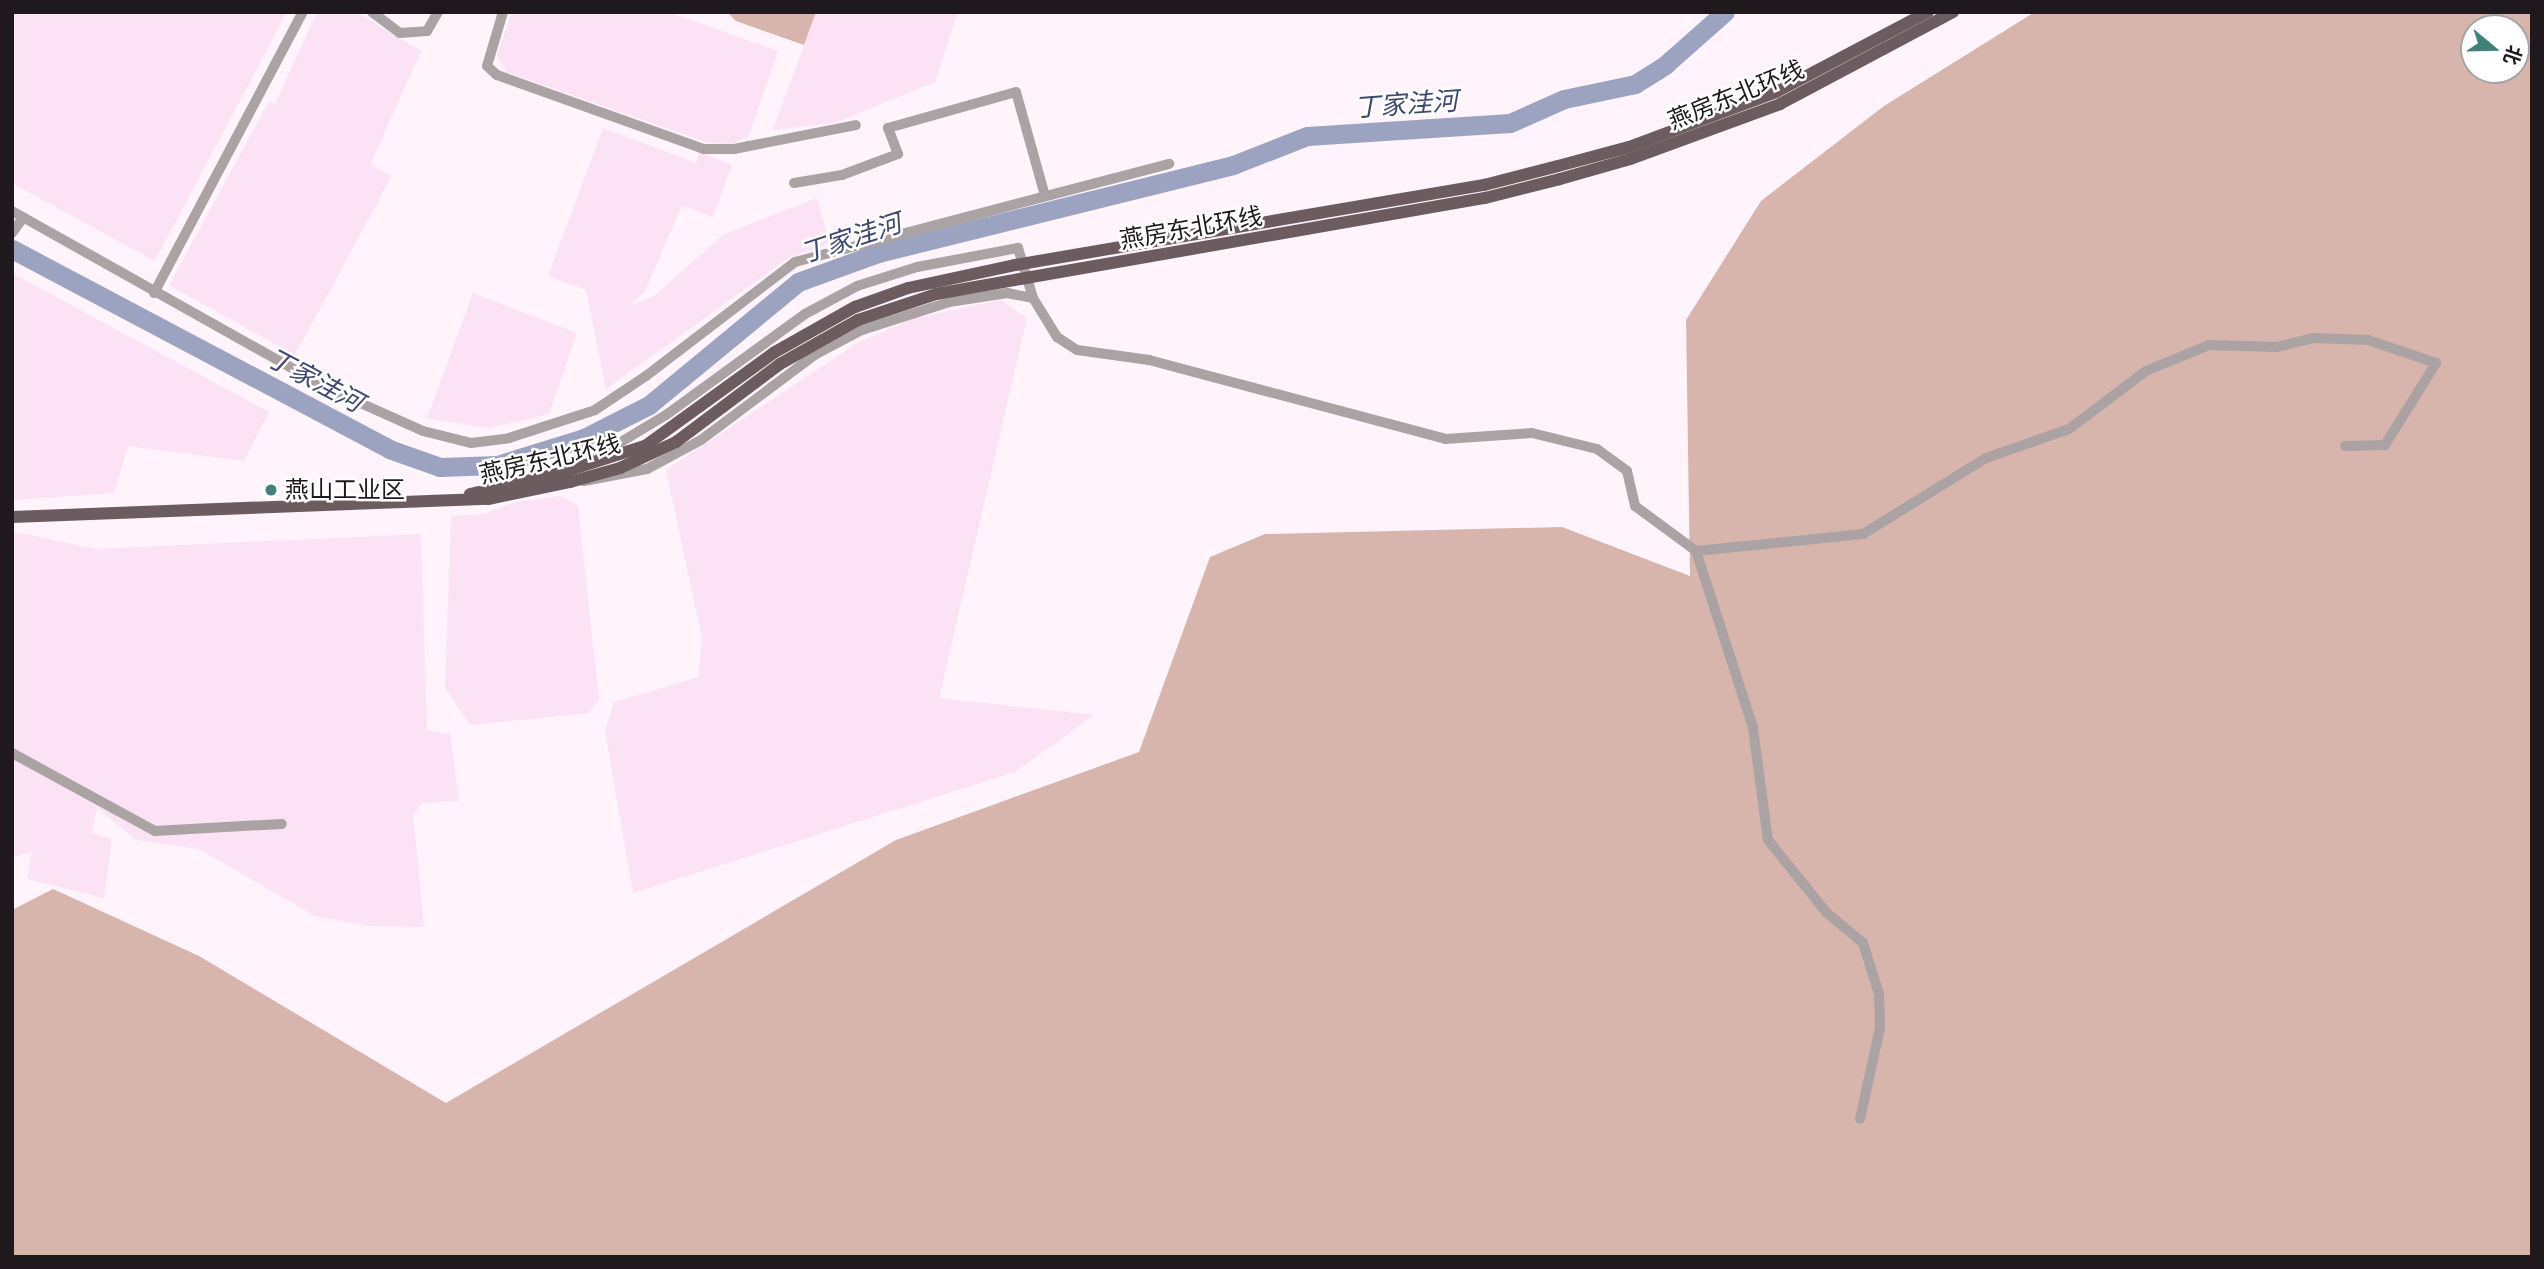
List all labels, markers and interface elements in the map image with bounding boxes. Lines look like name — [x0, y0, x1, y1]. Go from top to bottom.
north arrow — [2460, 14, 2530, 84]
text: 北 — [2499, 42, 2527, 68]
street label: 燕房东北环线 — [1664, 55, 1808, 135]
water label: 丁家洼河 — [1353, 85, 1459, 123]
street label: 燕房东北环线 — [1118, 201, 1264, 255]
water label: 丁家洼河 — [797, 207, 905, 269]
water label: 丁家洼河 — [262, 342, 368, 418]
street label: 燕房东北环线 — [477, 429, 623, 489]
place label: 燕山工业区 — [285, 476, 405, 504]
marker: 燕山工业区 — [263, 482, 279, 498]

